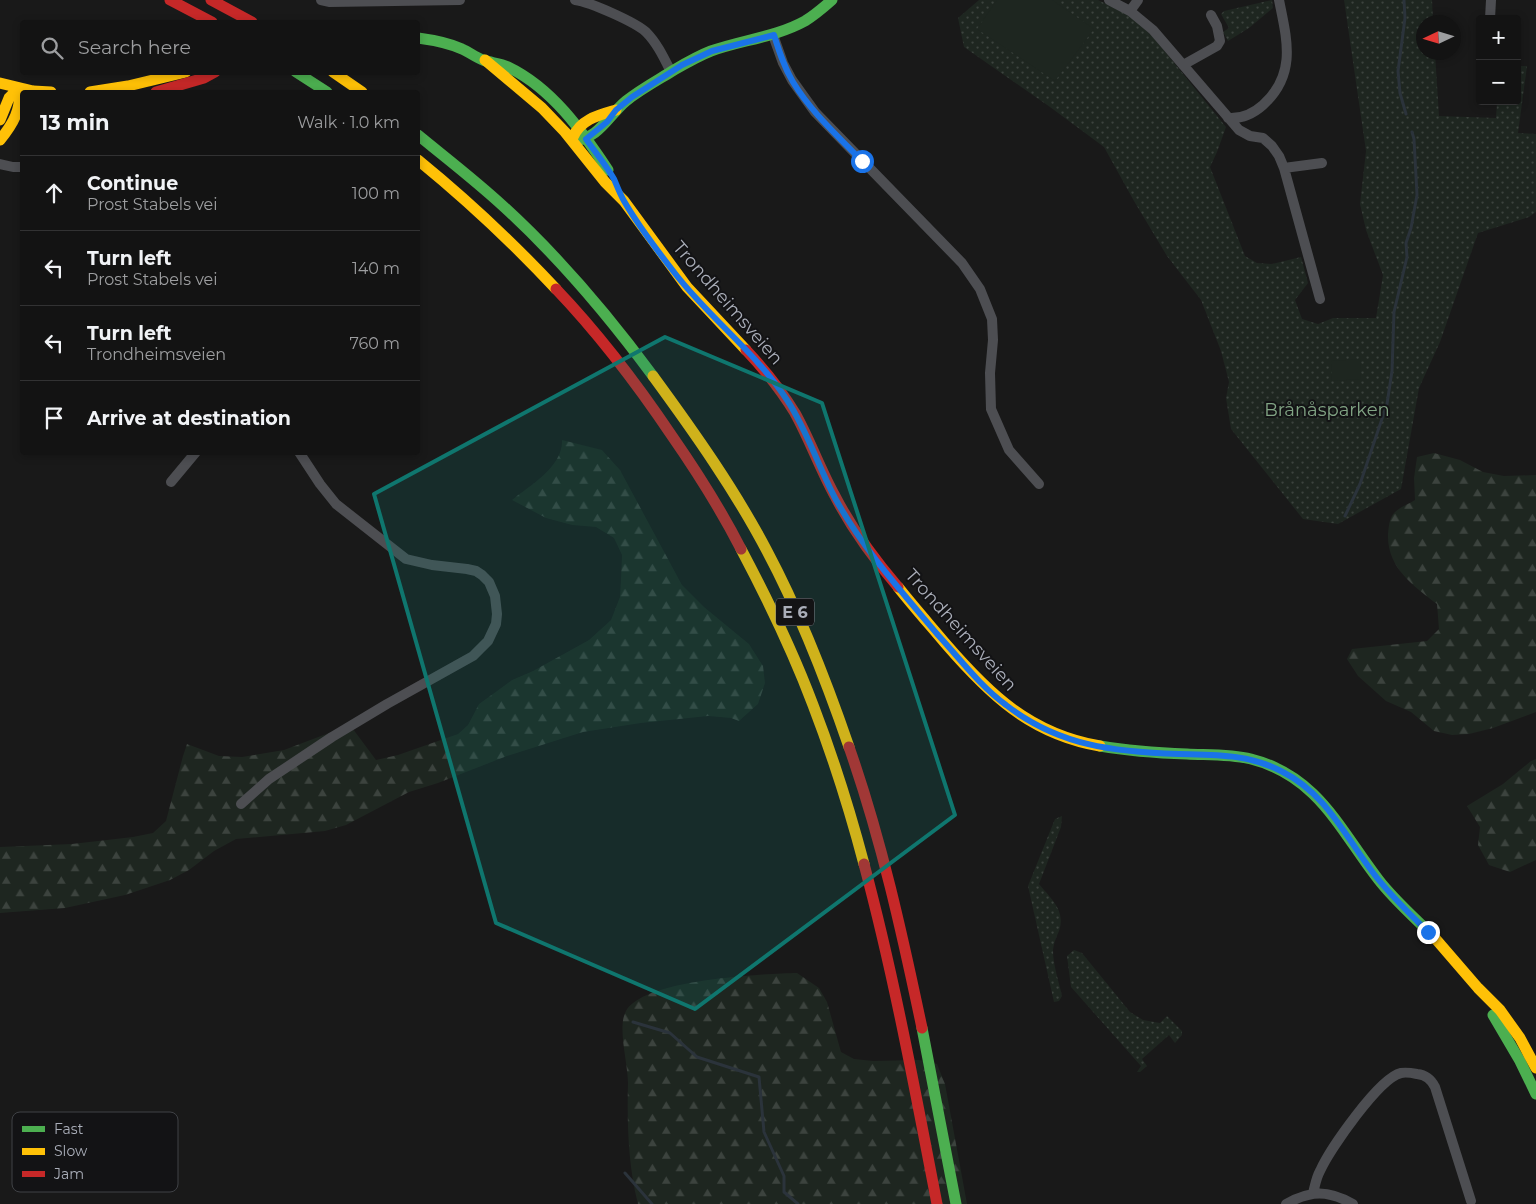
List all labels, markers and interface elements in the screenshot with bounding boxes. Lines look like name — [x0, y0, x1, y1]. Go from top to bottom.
north arrow — [1416, 15, 1461, 60]
map controls — [1476, 15, 1521, 105]
button: + — [1476, 15, 1521, 60]
search box — [20, 20, 420, 75]
icon: search — [38, 34, 66, 62]
text: Search here — [78, 36, 191, 59]
button: − — [1476, 60, 1521, 105]
text: 13 min — [40, 110, 109, 135]
text: Walk · 1.0 km — [297, 113, 400, 132]
route start — [851, 150, 874, 173]
text: Continue — [87, 172, 178, 195]
icon: ahead — [40, 179, 68, 207]
text: 100 m — [352, 184, 400, 203]
text: Prost Stabels vei — [87, 195, 218, 214]
street label: Trondheimsveien — [668, 237, 788, 369]
text: Turn left — [87, 247, 172, 270]
icon: left — [40, 254, 68, 282]
text: 140 m — [352, 259, 400, 278]
text: Prost Stabels vei — [87, 270, 218, 289]
text: Turn left — [87, 322, 172, 345]
icon: left — [40, 329, 68, 357]
text: 760 m — [349, 334, 400, 353]
text: Trondheimsveien — [87, 345, 226, 364]
park label: Brånåsparken — [1264, 399, 1390, 421]
icon: arrive — [40, 404, 68, 432]
text: Arrive at destination — [87, 407, 291, 430]
street label: Trondheimsveien — [900, 564, 1022, 696]
road number: E 6 — [776, 598, 814, 626]
route end — [1417, 921, 1440, 944]
legend — [12, 1112, 178, 1192]
text: Fast — [54, 1120, 84, 1138]
text: Slow — [54, 1142, 88, 1160]
text: Jam — [53, 1165, 84, 1183]

